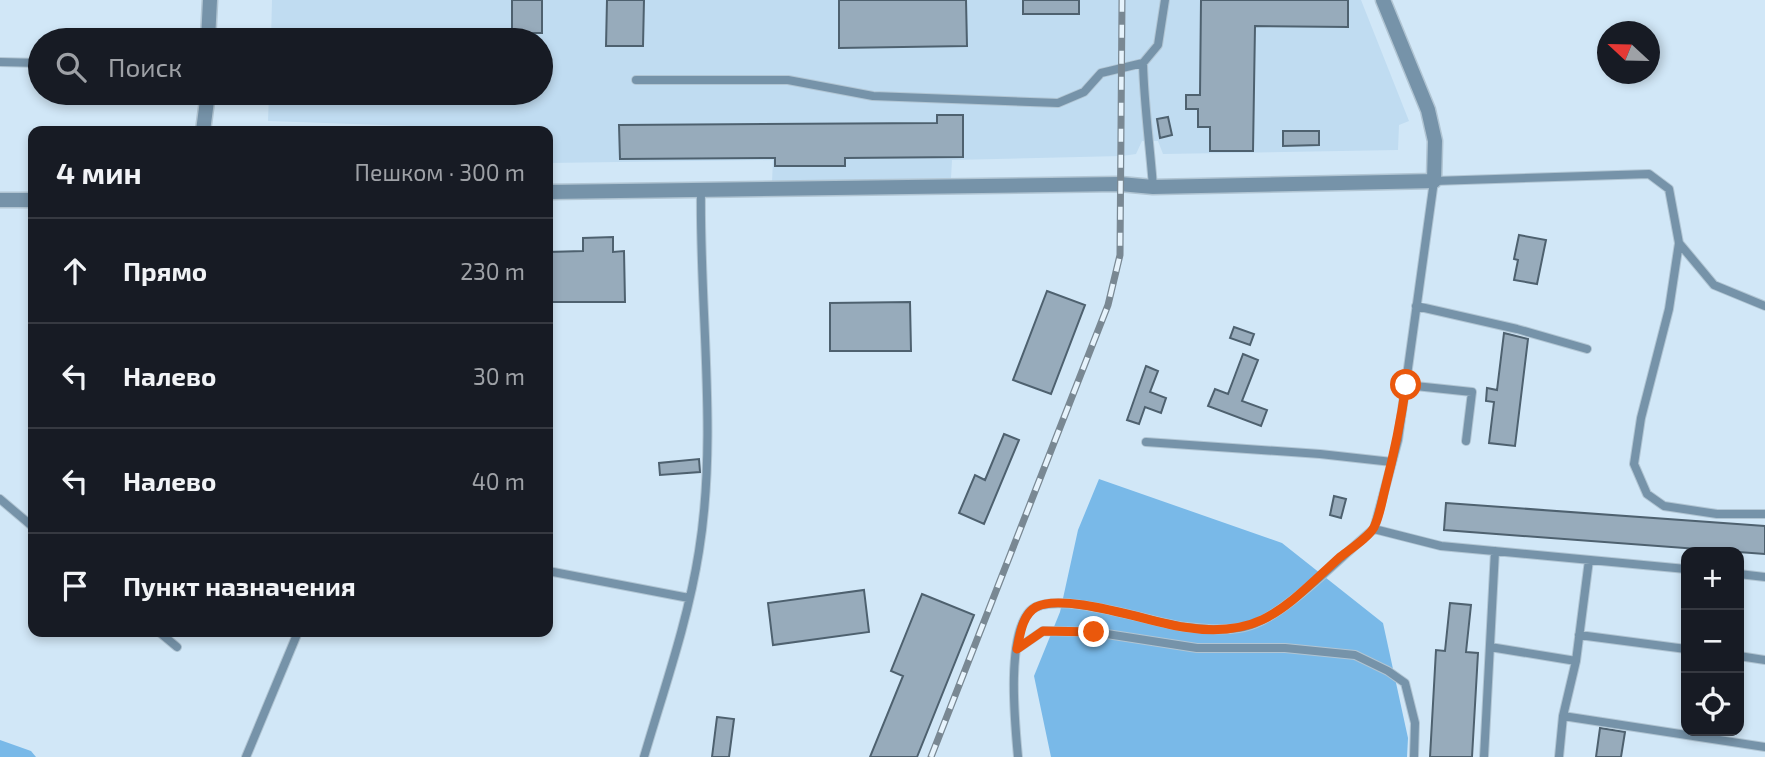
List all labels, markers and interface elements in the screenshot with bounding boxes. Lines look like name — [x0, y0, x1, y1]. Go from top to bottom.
north arrow — [1597, 21, 1660, 84]
search box — [28, 28, 553, 105]
icon: search — [52, 48, 90, 86]
text: Поиск — [108, 51, 182, 82]
text: 4 мин — [56, 154, 142, 190]
text: Пешком · 300 m — [355, 158, 525, 186]
icon: ahead — [56, 252, 94, 290]
text: Прямо — [123, 255, 207, 286]
text: 230 m — [460, 257, 525, 285]
icon: left — [56, 357, 94, 395]
text: Налево — [123, 360, 216, 391]
text: 30 m — [473, 362, 525, 390]
route start — [1390, 369, 1421, 400]
icon: left — [56, 462, 94, 500]
text: Налево — [123, 465, 216, 496]
text: 40 m — [472, 467, 525, 495]
map controls — [1681, 547, 1744, 736]
button: + — [1681, 547, 1744, 610]
icon: arrive — [56, 567, 94, 605]
text: Пункт назначения — [123, 570, 356, 601]
button: − — [1681, 610, 1744, 673]
route end — [1078, 616, 1109, 647]
button: locate — [1681, 673, 1744, 736]

